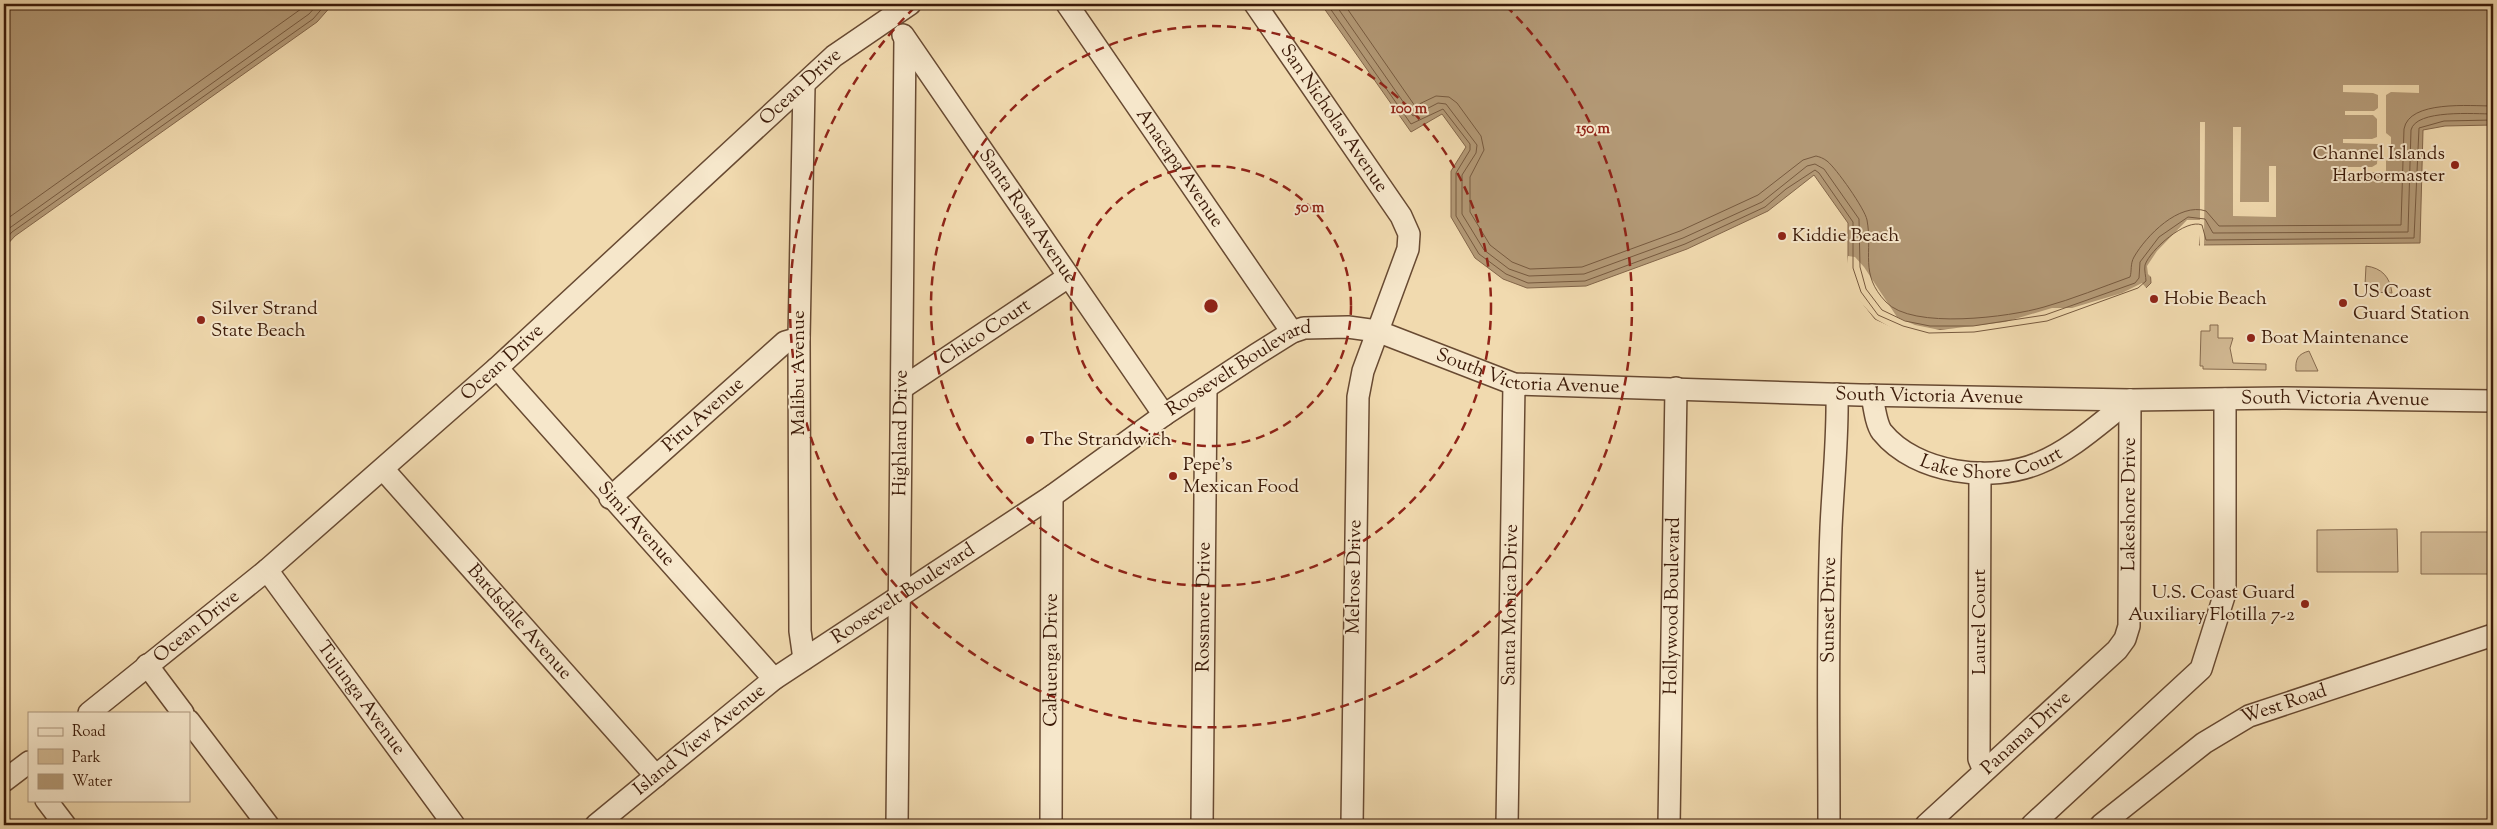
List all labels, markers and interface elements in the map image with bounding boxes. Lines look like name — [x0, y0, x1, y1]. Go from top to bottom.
street label: San Nicholas Avenue — [1273, 39, 1395, 198]
street label: Ocean Drive — [753, 41, 847, 132]
text: 100 m — [1391, 99, 1428, 120]
street label: Anacapa Avenue — [1129, 103, 1230, 233]
text: 150 m — [1576, 119, 1610, 140]
place label: Channel Islands Harbormaster — [2312, 141, 2445, 190]
street label: Santa Rosa Avenue — [972, 144, 1083, 289]
marker: Channel Islands Harbormaster — [2449, 159, 2461, 171]
text: 50 m — [1295, 198, 1325, 219]
place label: Kiddie Beach — [1792, 223, 1900, 250]
marker: Kiddie Beach — [1776, 230, 1788, 242]
place label: US Coast Guard Station — [2353, 279, 2470, 328]
place label: Hobie Beach — [2164, 286, 2267, 313]
street label: Chico Court — [934, 292, 1037, 373]
marker: Hobie Beach — [2148, 293, 2160, 305]
place label: Silver Strand State Beach — [211, 296, 318, 345]
centre of rings — [1202, 297, 1220, 315]
marker: US Coast Guard Station — [2337, 297, 2349, 309]
street label: Malibu Avenue — [786, 310, 813, 436]
marker: Silver Strand State Beach — [195, 314, 207, 326]
street label: Roosevelt Boulevard — [1161, 314, 1312, 423]
street label: Ocean Drive — [455, 318, 550, 407]
place label: Boat Maintenance — [2261, 325, 2409, 352]
marker: Boat Maintenance — [2245, 332, 2257, 344]
street label: South Victoria Avenue — [1432, 342, 1620, 401]
street label: Highland Drive — [887, 370, 915, 496]
street label: Piru Avenue — [656, 371, 750, 459]
street label: South Victoria Avenue — [1835, 381, 2024, 412]
street label: South Victoria Avenue — [2241, 384, 2430, 414]
place label: The Strandwich — [1040, 427, 1172, 454]
marker: The Strandwich — [1024, 434, 1036, 446]
street label: Lakeshore Drive — [2116, 437, 2143, 571]
street label: Lake Shore Court — [1916, 440, 2068, 487]
place label: Pepe's Mexican Food — [1183, 452, 1299, 501]
marker: Pepe's Mexican Food — [1167, 470, 1179, 482]
street label: Simi Avenue — [591, 476, 681, 573]
street label: Hollywood Boulevard — [1658, 517, 1687, 695]
street label: Melrose Drive — [1341, 519, 1370, 635]
street label: Santa Monica Drive — [1496, 524, 1525, 686]
street label: Roosevelt Boulevard — [826, 537, 981, 651]
street label: Rossmore Drive — [1190, 542, 1218, 672]
street label: Sunset Drive — [1815, 556, 1843, 663]
street label: Bardsdale Avenue — [460, 558, 578, 686]
street label: Laurel Court — [1967, 569, 1994, 675]
place label: U.S. Coast Guard Auxiliary Flotilla 7-2 — [2128, 580, 2295, 629]
street label: Ocean Drive — [148, 584, 245, 670]
street label: Cahuenga Drive — [1038, 593, 1065, 727]
marker: U.S. Coast Guard Auxiliary Flotilla 7-2 — [2299, 598, 2311, 610]
street label: Tujunga Avenue — [310, 636, 412, 761]
street label: West Road — [2238, 677, 2331, 731]
street label: Island View Avenue — [628, 678, 772, 802]
street label: Panama Drive — [1975, 685, 2077, 781]
legend — [28, 712, 190, 802]
text: Road — [72, 722, 106, 743]
text: Park — [72, 748, 101, 769]
text: Water — [72, 772, 113, 793]

